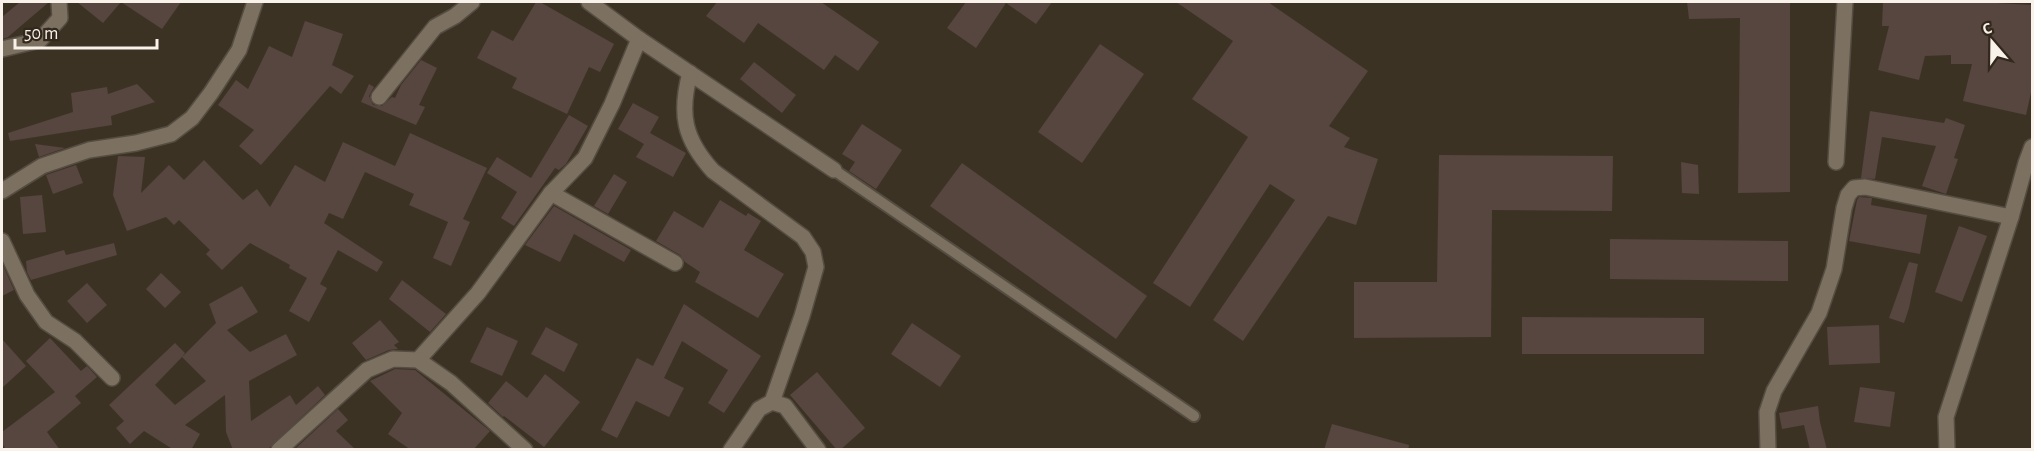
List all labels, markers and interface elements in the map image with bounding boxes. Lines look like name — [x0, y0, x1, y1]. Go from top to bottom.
scale bar — [15, 12, 158, 50]
north arrow — [1962, 12, 2022, 72]
text: С — [1980, 20, 1994, 38]
text: 50 m — [24, 25, 58, 43]

